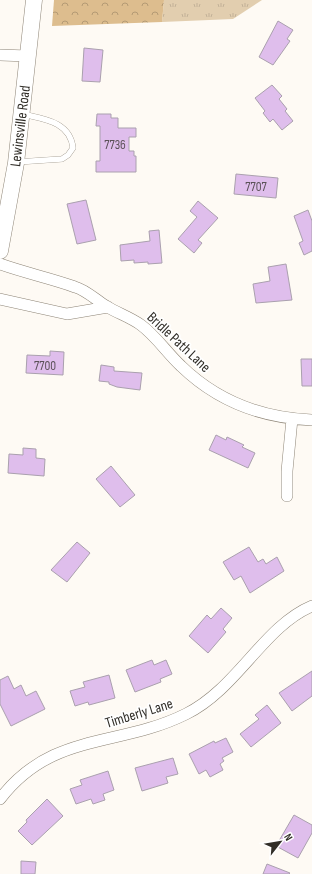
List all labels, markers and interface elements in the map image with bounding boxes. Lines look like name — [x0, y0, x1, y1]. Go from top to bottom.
street label: Lewinsville Road — [6, 84, 35, 168]
house number: 7736 — [104, 137, 126, 153]
house number: 7707 — [245, 179, 267, 195]
street label: Bridle Path Lane — [143, 308, 215, 377]
house number: 7700 — [34, 358, 56, 374]
street label: Timberly Lane — [103, 694, 175, 733]
north arrow — [260, 822, 300, 862]
text: N — [281, 831, 295, 843]

